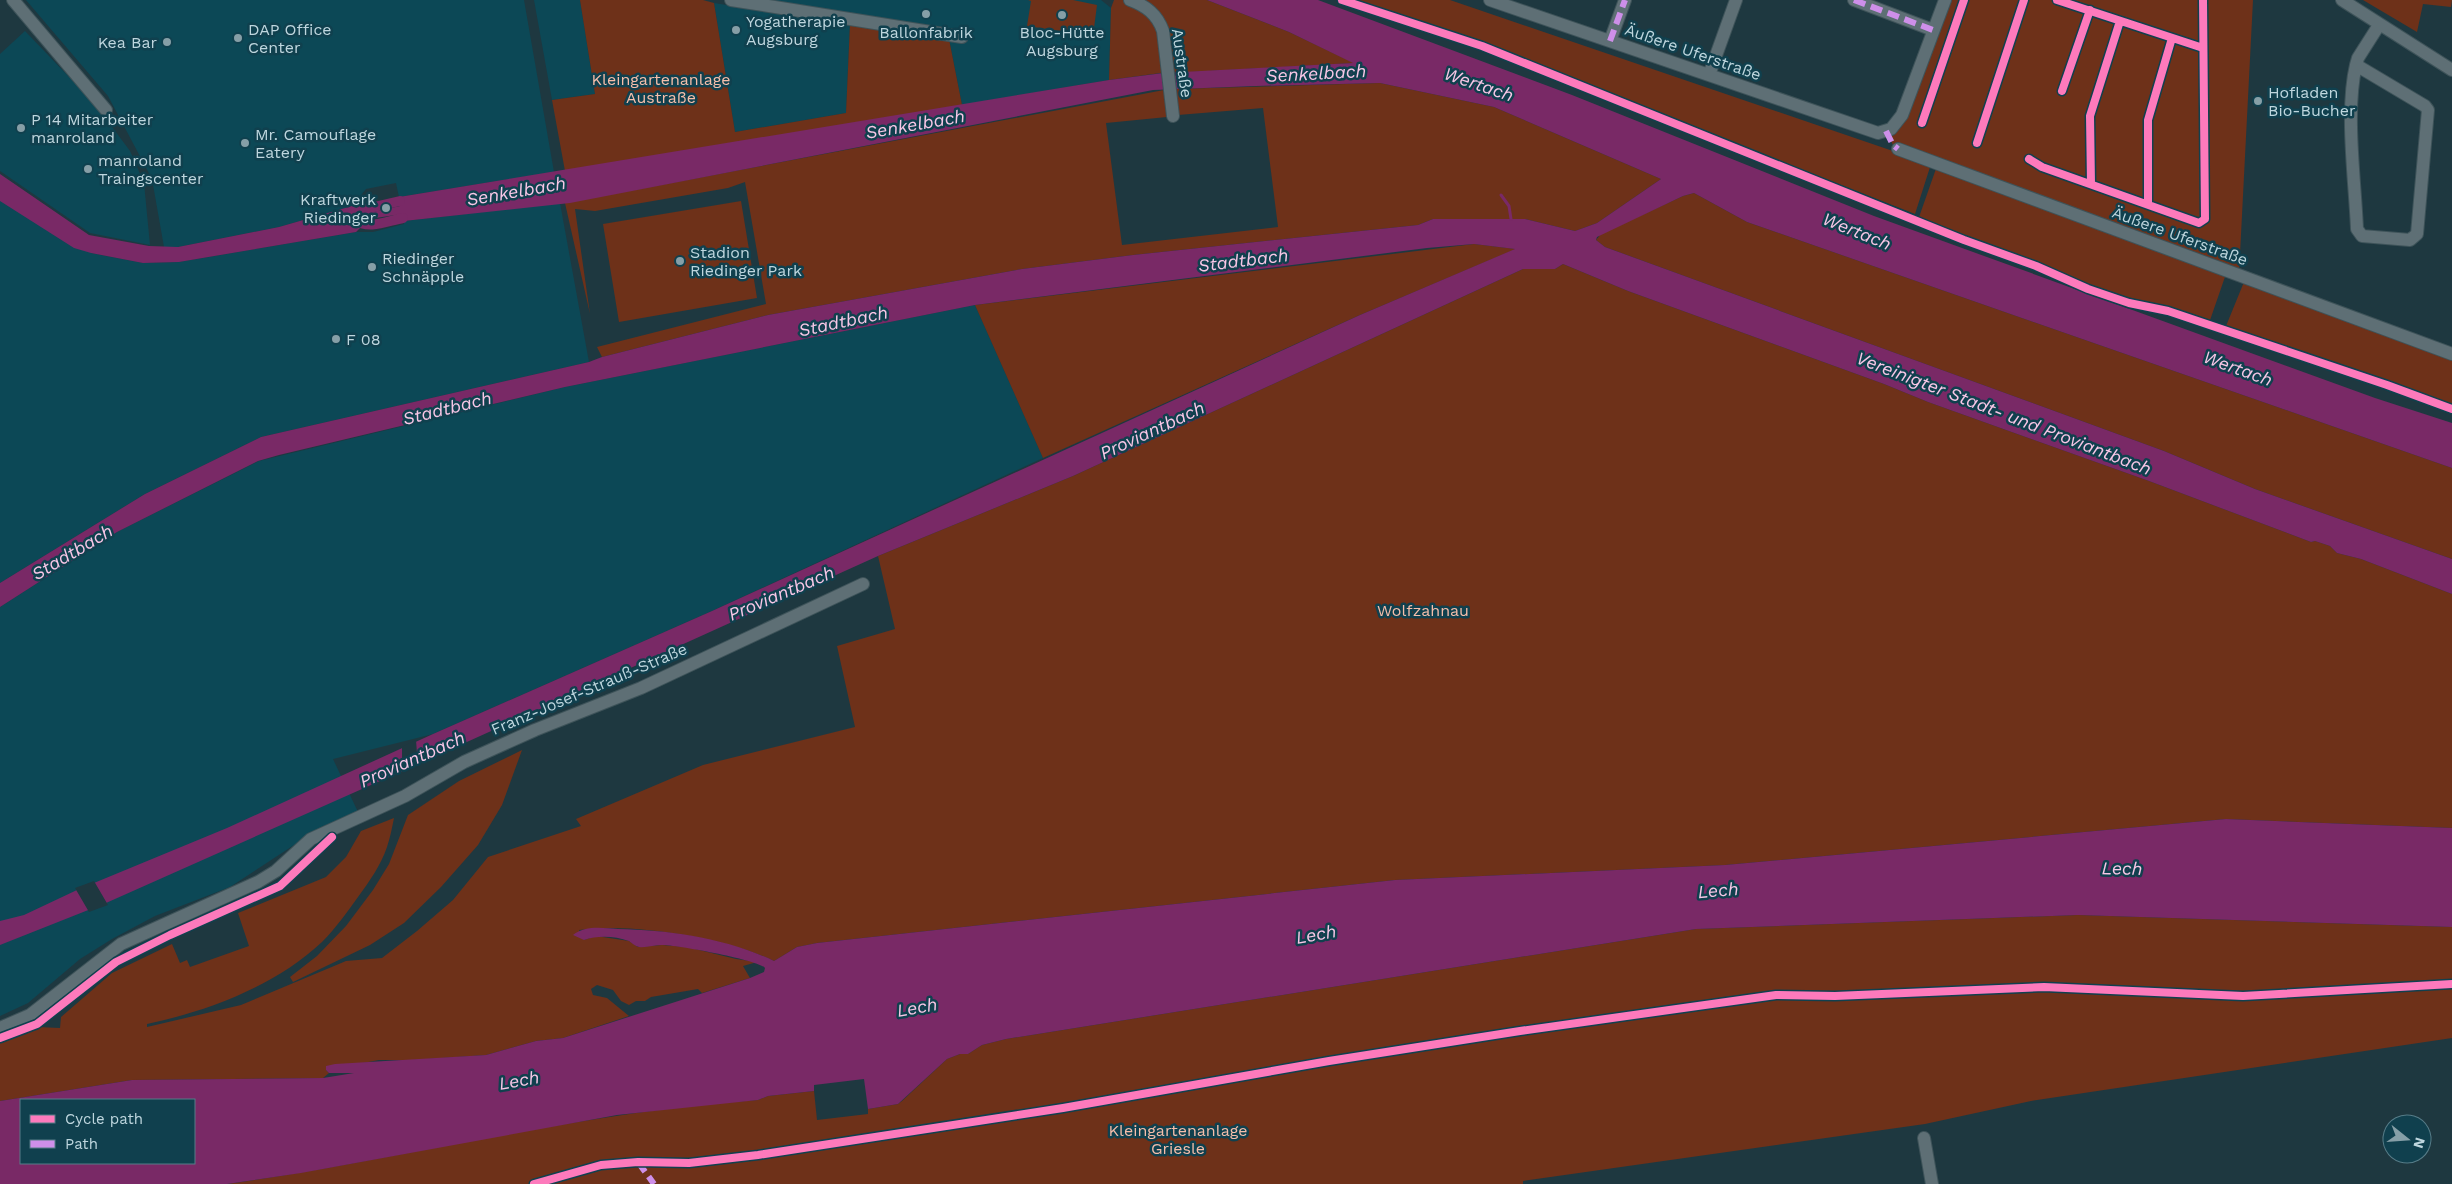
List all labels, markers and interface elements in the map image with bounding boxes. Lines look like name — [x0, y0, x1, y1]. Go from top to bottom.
marker: Ballonfabrik — [920, 8, 932, 20]
marker: Bloc-Hütte Augsburg — [1056, 9, 1068, 21]
place label: Yogatherapie Augsburg — [746, 12, 846, 49]
place label: DAP Office Center — [248, 20, 332, 57]
street label: Äußere Uferstraße — [1622, 20, 1764, 84]
place label: Ballonfabrik — [879, 23, 973, 42]
place label: Bloc-Hütte Augsburg — [1020, 23, 1104, 60]
marker: Yogatherapie Augsburg — [730, 24, 742, 36]
street label: Austraße — [1168, 27, 1196, 99]
marker: DAP Office Center — [232, 32, 244, 44]
place label: Kea Bar — [98, 33, 157, 52]
marker: Kea Bar — [161, 36, 173, 48]
water label: Senkelbach — [1265, 60, 1367, 86]
water label: Wertach — [1442, 62, 1516, 106]
park label: Kleingartenanlage Austraße — [592, 70, 730, 107]
place label: Hofladen Bio-Bucher — [2268, 83, 2356, 120]
marker: Hofladen Bio-Bucher — [2252, 95, 2264, 107]
water label: Senkelbach — [864, 105, 966, 143]
place label: P 14 Mitarbeiter manroland — [31, 110, 154, 147]
marker: P 14 Mitarbeiter manroland — [15, 122, 27, 134]
place label: Mr. Camouflage Eatery — [255, 125, 376, 162]
marker: Mr. Camouflage Eatery — [239, 137, 251, 149]
place label: manroland Traingscenter — [98, 151, 204, 188]
marker: manroland Traingscenter — [82, 163, 94, 175]
water label: Senkelbach — [465, 172, 567, 210]
place label: Kraftwerk Riedinger — [300, 190, 376, 227]
marker: Kraftwerk Riedinger — [380, 202, 392, 214]
street label: Äußere Uferstraße — [2110, 203, 2250, 269]
water label: Wertach — [1820, 208, 1894, 254]
place label: Stadion Riedinger Park — [690, 243, 802, 280]
water label: Stadtbach — [1197, 244, 1289, 276]
place label: Riedinger Schnäpple — [382, 249, 464, 286]
marker: Stadion Riedinger Park — [674, 255, 686, 267]
marker: Riedinger Schnäpple — [366, 261, 378, 273]
water label: Stadtbach — [796, 301, 890, 341]
place label: F 08 — [346, 330, 381, 349]
marker: F 08 — [330, 333, 342, 345]
water label: Wertach — [2201, 346, 2275, 390]
water label: Vereinigter Stadt- und Proviantbach — [1854, 347, 2154, 479]
water label: Stadtbach — [400, 387, 494, 429]
water label: Proviantbach — [1096, 397, 1208, 463]
water label: Stadtbach — [28, 520, 116, 584]
water label: Proviantbach — [725, 561, 837, 625]
park label: Wolfzahnau — [1377, 601, 1469, 620]
street label: Franz-Josef-Strauß-Straße — [488, 639, 690, 739]
water label: Proviantbach — [356, 726, 468, 792]
water label: Lech — [2101, 857, 2143, 879]
water label: Lech — [1697, 878, 1739, 902]
water label: Lech — [1294, 920, 1338, 948]
water label: Lech — [895, 993, 939, 1021]
water label: Lech — [497, 1066, 541, 1094]
legend — [20, 1099, 195, 1164]
text: Cycle path — [65, 1110, 143, 1128]
north arrow — [2382, 1114, 2432, 1164]
park label: Kleingartenanlage Griesle — [1109, 1121, 1247, 1158]
text: Path — [65, 1135, 98, 1153]
text: N — [2410, 1136, 2429, 1150]

